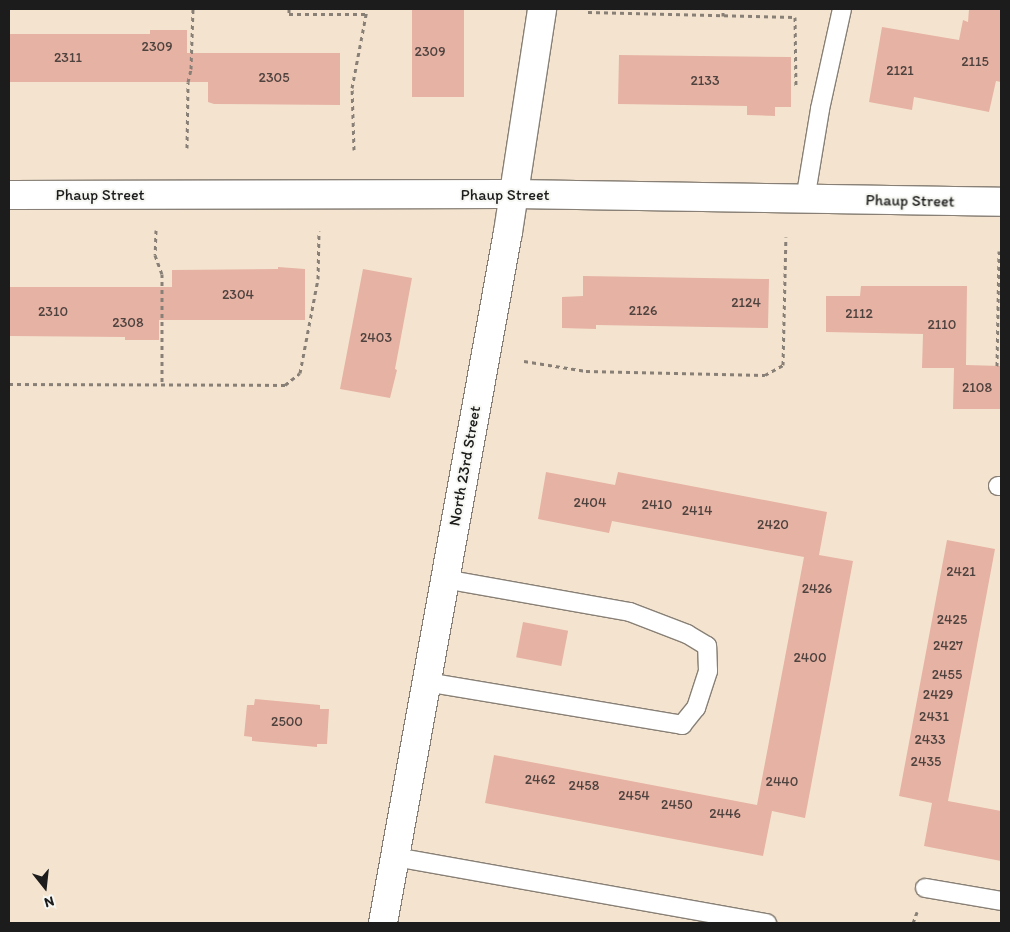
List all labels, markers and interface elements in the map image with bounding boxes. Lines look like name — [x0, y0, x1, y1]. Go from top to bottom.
house number: 2309 — [142, 39, 172, 55]
house number: 2309 — [415, 44, 445, 60]
house number: 2311 — [54, 50, 82, 66]
house number: 2115 — [961, 54, 989, 70]
house number: 2121 — [886, 63, 914, 79]
house number: 2305 — [259, 70, 289, 86]
house number: 2133 — [690, 73, 720, 89]
street label: Phaup Street — [56, 185, 144, 205]
street label: Phaup Street — [461, 185, 549, 205]
street label: Phaup Street — [866, 191, 954, 211]
house number: 2304 — [222, 287, 254, 303]
house number: 2124 — [731, 295, 761, 311]
house number: 2126 — [629, 303, 657, 319]
house number: 2310 — [38, 304, 68, 320]
house number: 2112 — [845, 306, 873, 322]
house number: 2308 — [112, 315, 144, 331]
house number: 2110 — [928, 317, 956, 333]
house number: 2403 — [360, 330, 392, 346]
house number: 2108 — [962, 380, 992, 396]
street label: North 23rd Street — [445, 405, 485, 527]
house number: 2404 — [574, 495, 606, 511]
house number: 2410 — [642, 497, 672, 513]
house number: 2414 — [682, 503, 712, 519]
house number: 2420 — [757, 517, 789, 533]
house number: 2421 — [946, 564, 976, 580]
house number: 2426 — [802, 581, 832, 597]
house number: 2425 — [937, 612, 967, 628]
house number: 2427 — [933, 638, 963, 654]
house number: 2400 — [793, 650, 827, 666]
house number: 2455 — [932, 667, 962, 683]
house number: 2429 — [923, 687, 953, 703]
house number: 2431 — [919, 709, 949, 725]
house number: 2500 — [271, 714, 303, 730]
house number: 2433 — [914, 732, 946, 748]
house number: 2435 — [911, 754, 941, 770]
house number: 2462 — [525, 772, 555, 788]
house number: 2440 — [766, 774, 798, 790]
house number: 2458 — [569, 778, 599, 794]
house number: 2454 — [618, 788, 650, 804]
house number: 2450 — [661, 797, 693, 813]
house number: 2446 — [709, 806, 741, 822]
north arrow — [20, 862, 70, 912]
text: N — [42, 892, 56, 911]

